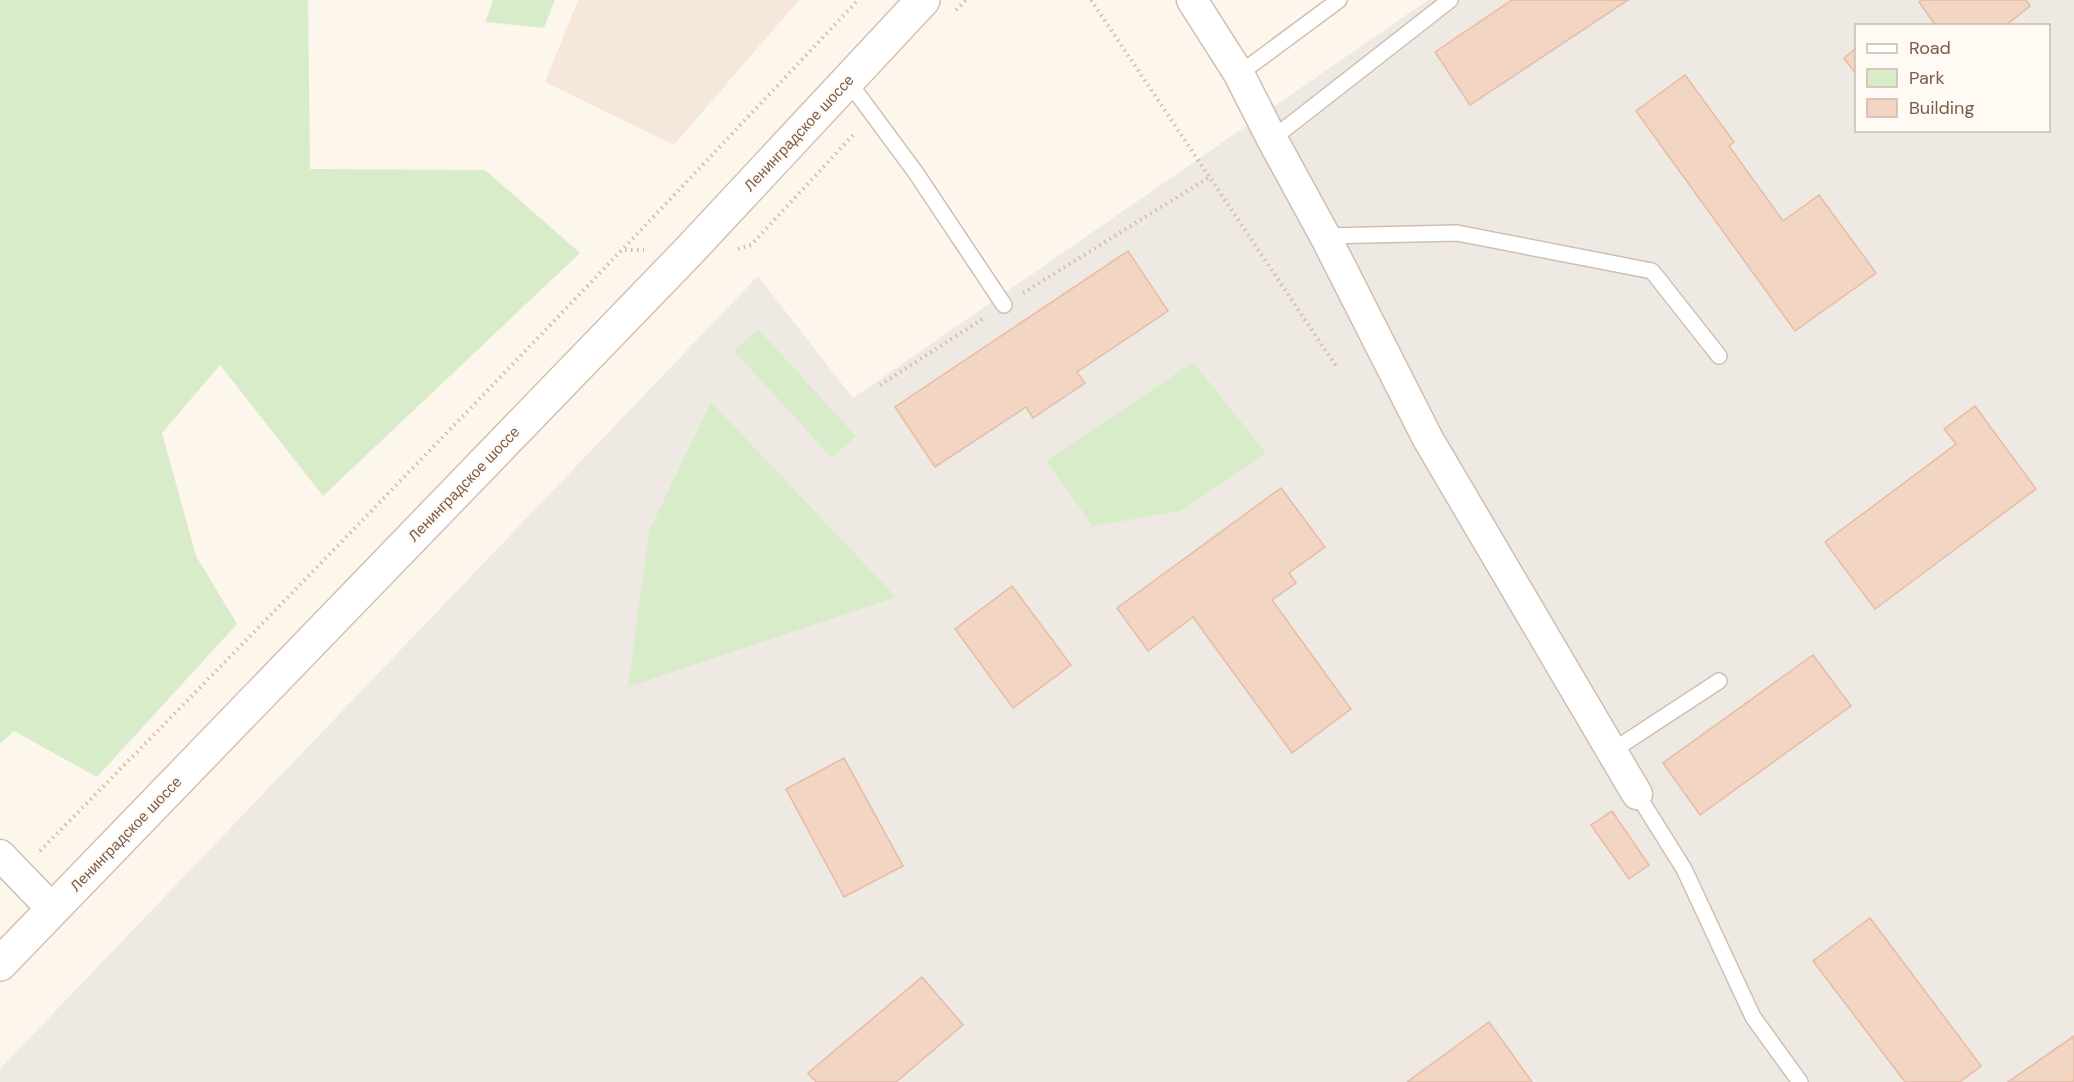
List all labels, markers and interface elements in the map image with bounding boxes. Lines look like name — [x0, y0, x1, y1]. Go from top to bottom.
legend — [1855, 24, 2050, 132]
text: Road — [1909, 36, 1951, 60]
text: Park — [1909, 66, 1945, 90]
street label: Ленинградское шоссе — [740, 70, 858, 196]
text: Building — [1909, 96, 1974, 120]
street label: Ленинградское шоссе — [404, 422, 524, 546]
street label: Ленинградское шоссе — [66, 772, 186, 896]

